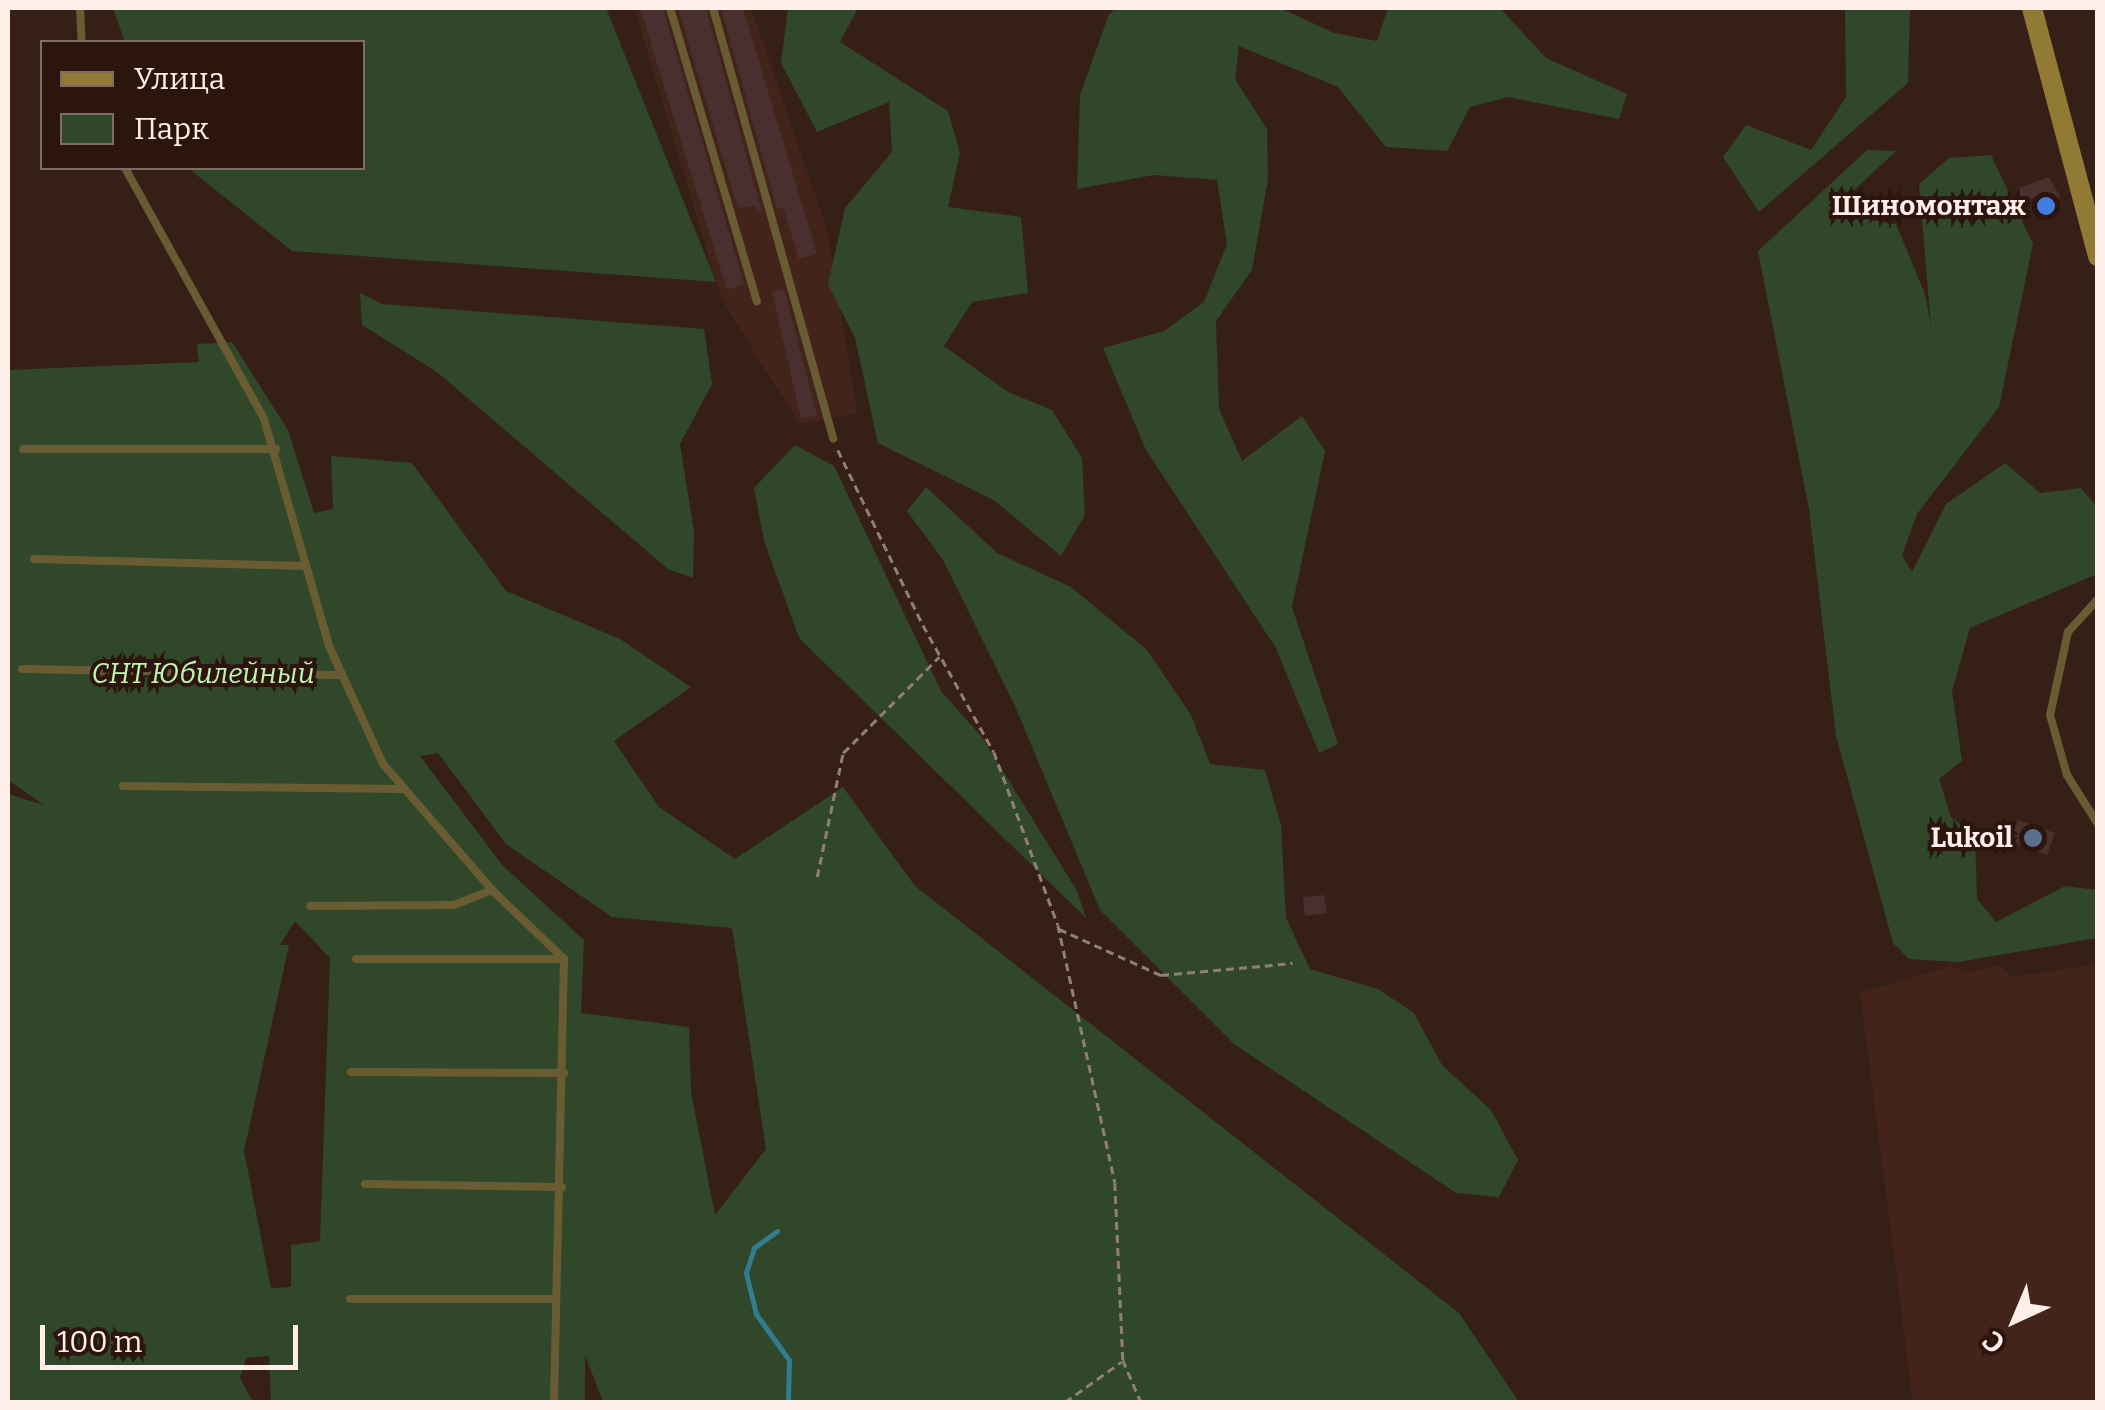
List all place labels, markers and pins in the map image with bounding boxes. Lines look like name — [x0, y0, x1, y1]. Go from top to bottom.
place label: Шиномонтаж — [1832, 189, 2026, 223]
marker: Шиномонтаж — [2035, 195, 2057, 217]
place label: Lukoil — [1931, 821, 2013, 855]
marker: Lukoil — [2022, 827, 2044, 849]

